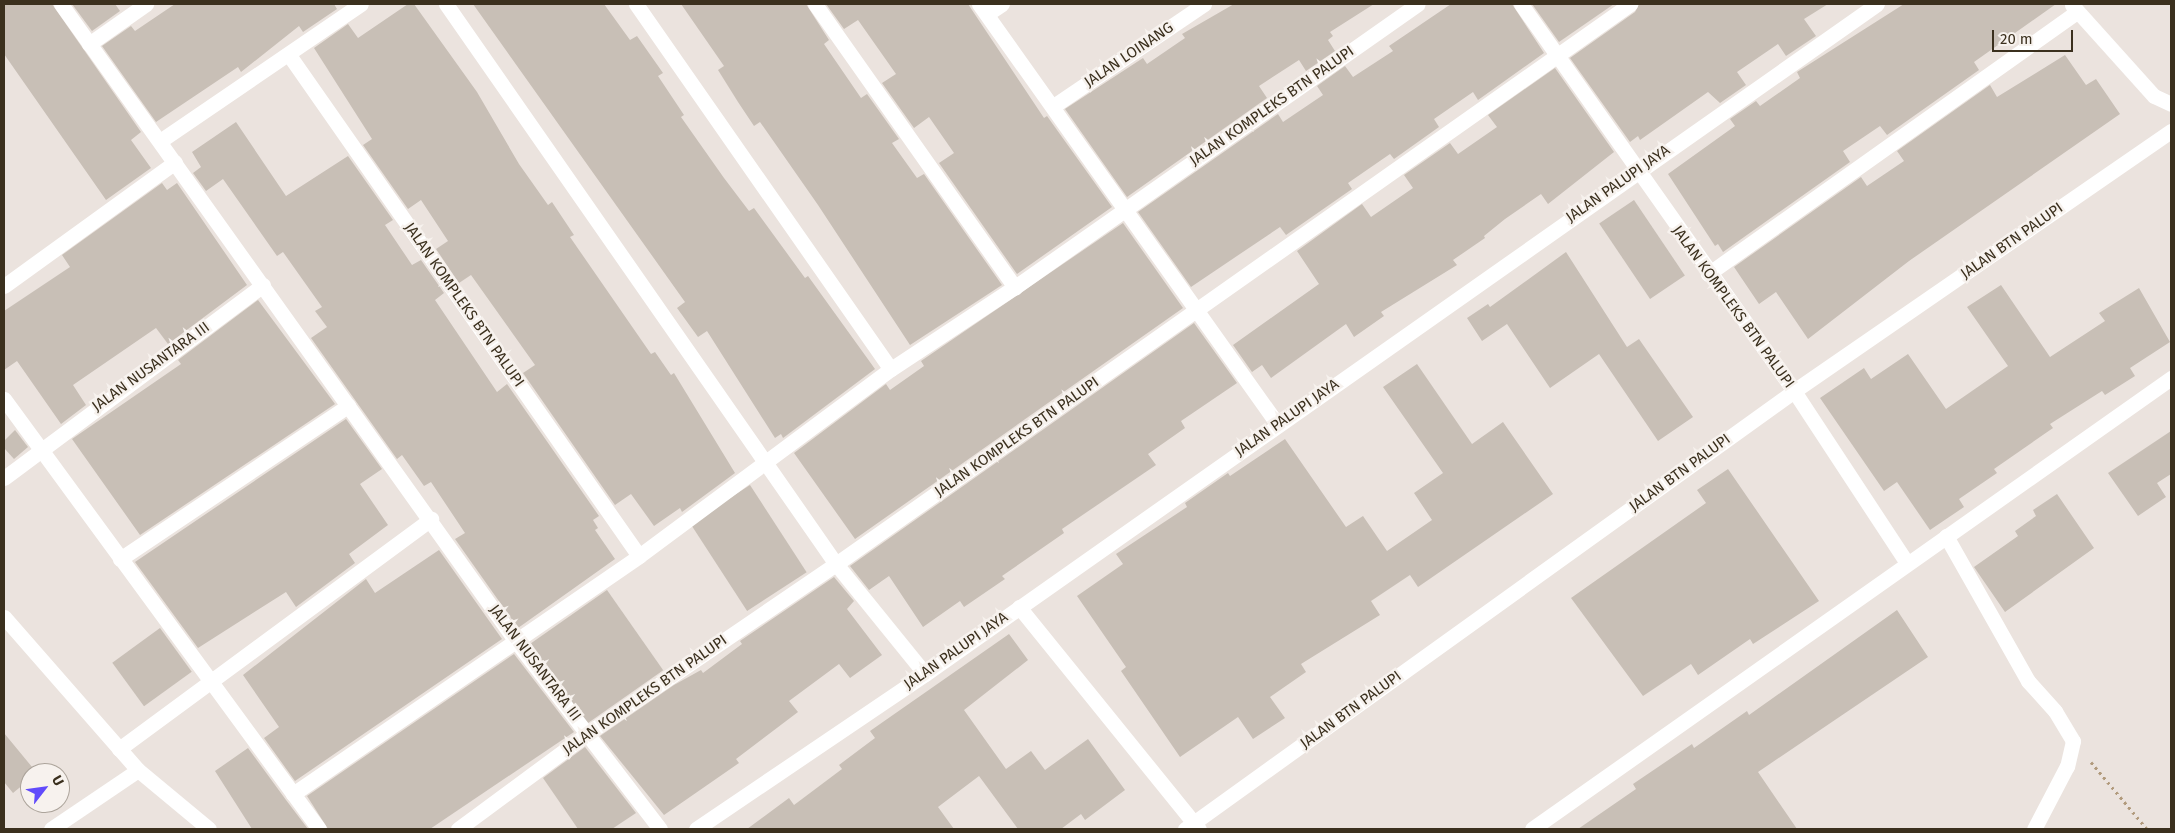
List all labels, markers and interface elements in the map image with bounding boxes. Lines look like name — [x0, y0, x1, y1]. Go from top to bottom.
street label: JALAN LOINANG — [1081, 19, 1177, 91]
scale bar — [1995, 20, 2076, 52]
text: 20 m — [2000, 30, 2033, 48]
street label: JALAN KOMPLEKS BTN PALUPI — [1186, 42, 1358, 170]
street label: JALAN PALUPI JAYA — [1563, 141, 1673, 227]
street label: JALAN BTN PALUPI — [1957, 199, 2067, 283]
street label: JALAN KOMPLEKS BTN PALUPI — [400, 219, 528, 391]
street label: JALAN KOMPLEKS BTN PALUPI — [1668, 222, 1798, 392]
street label: JALAN NUSANTARA III — [89, 318, 213, 416]
street label: JALAN KOMPLEKS BTN PALUPI — [931, 373, 1103, 501]
street label: JALAN PALUPI JAYA — [1232, 375, 1342, 461]
street label: JALAN BTN PALUPI — [1626, 430, 1734, 516]
street label: JALAN NUSANTARA III — [485, 601, 585, 725]
street label: JALAN PALUPI JAYA — [901, 608, 1011, 694]
street label: JALAN KOMPLEKS BTN PALUPI — [559, 631, 731, 759]
street label: JALAN BTN PALUPI — [1297, 667, 1405, 753]
north arrow — [20, 763, 70, 813]
text: U — [48, 773, 67, 789]

